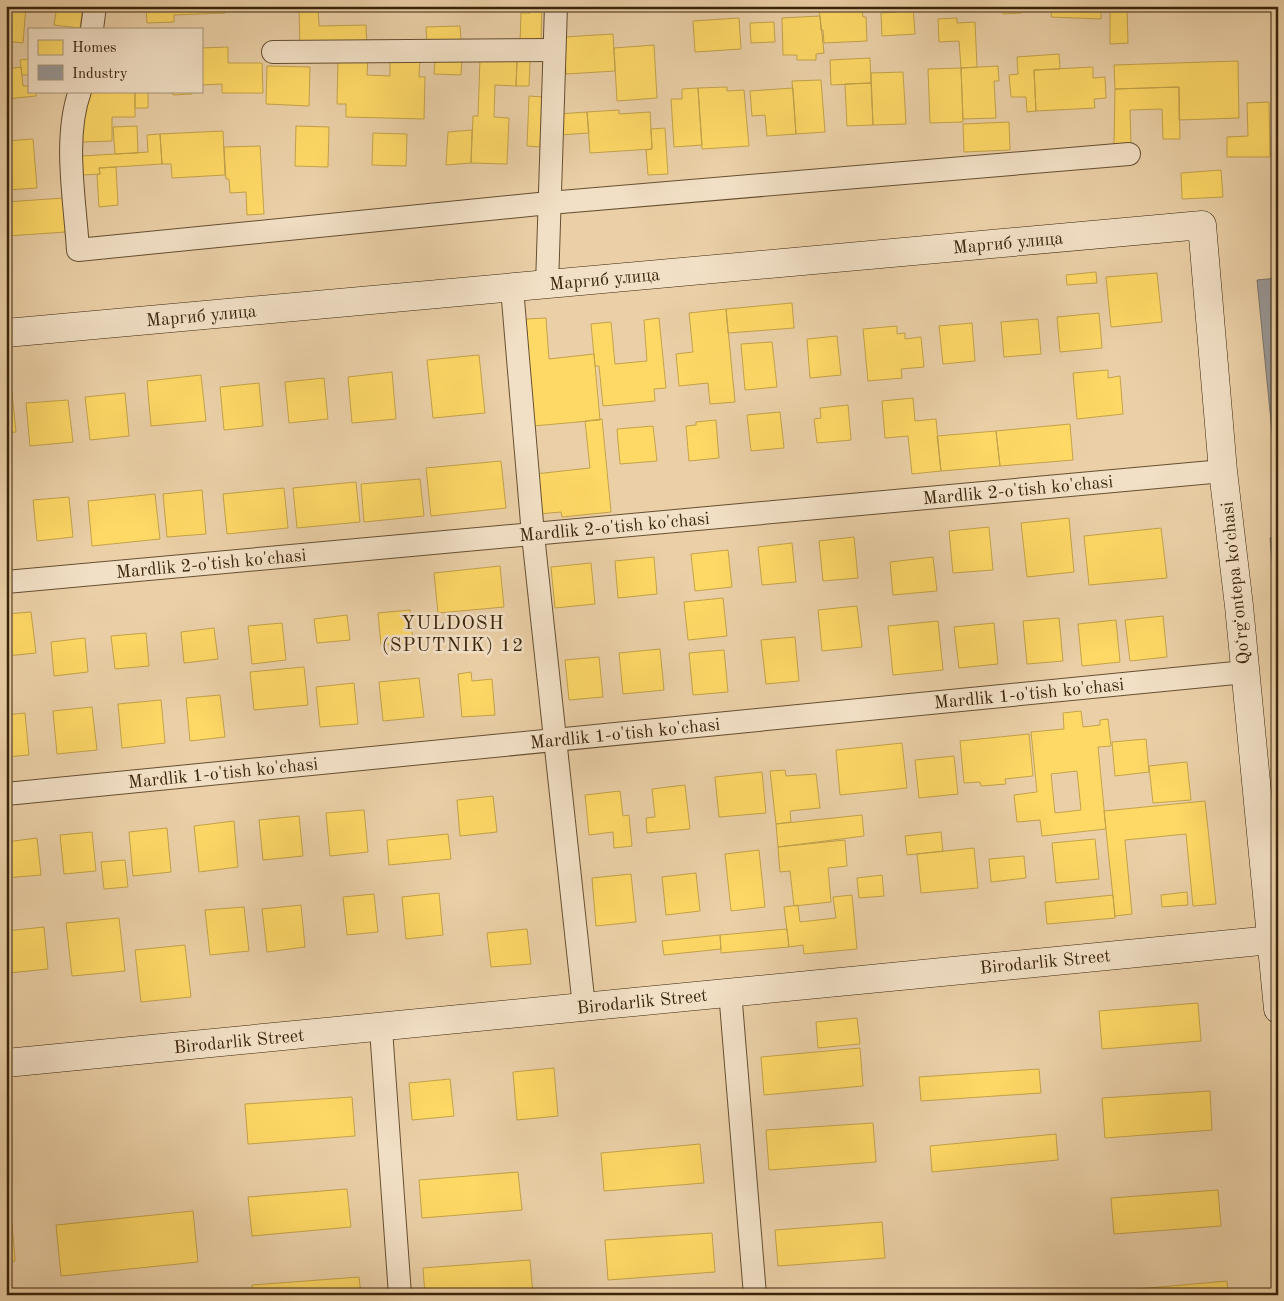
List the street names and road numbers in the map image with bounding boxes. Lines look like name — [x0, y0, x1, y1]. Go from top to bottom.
street label: Маргиб улица — [952, 230, 1064, 257]
street label: Маргиб улица — [549, 266, 661, 294]
street label: Маргиб улица — [145, 302, 257, 330]
street label: Mardlik 2-o'tish ko'chasi — [922, 473, 1114, 508]
street label: Qoʻrgʻontepa koʻchasi — [1218, 501, 1253, 665]
street label: Mardlik 2-o'tish ko'chasi — [519, 510, 711, 545]
street label: Mardlik 2-o'tish ko'chasi — [115, 547, 307, 582]
street label: Mardlik 1-o'tish ko'chasi — [933, 676, 1125, 713]
street label: Mardlik 1-o'tish ko'chasi — [529, 716, 721, 752]
street label: Mardlik 1-o'tish ko'chasi — [127, 755, 319, 792]
street label: Birodarlik Street — [979, 947, 1111, 978]
street label: Birodarlik Street — [576, 987, 708, 1018]
street label: Birodarlik Street — [173, 1027, 305, 1057]

